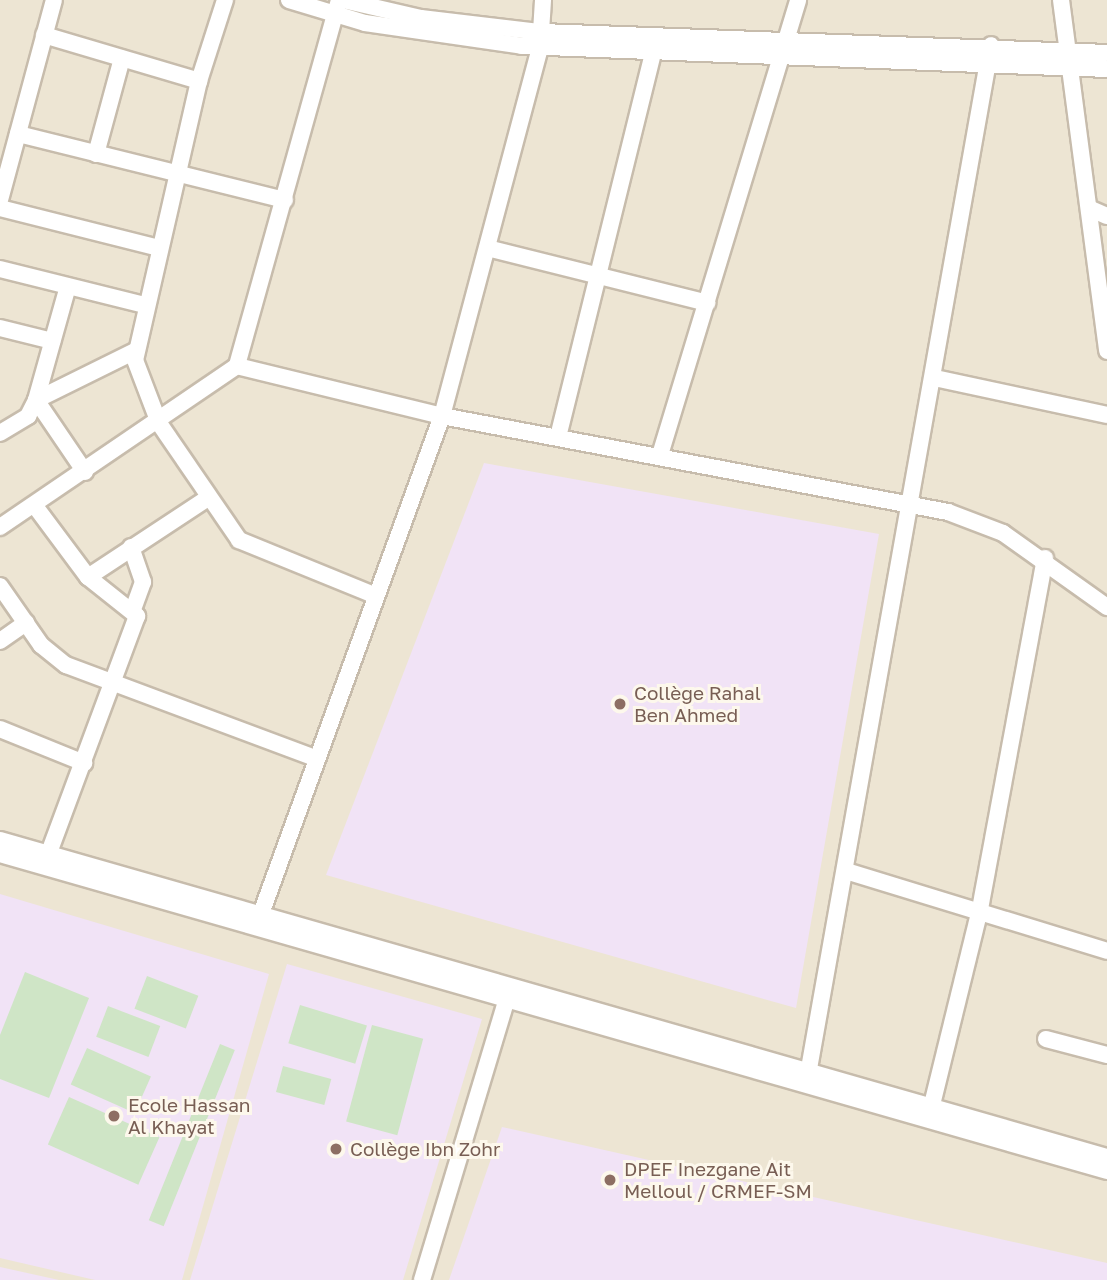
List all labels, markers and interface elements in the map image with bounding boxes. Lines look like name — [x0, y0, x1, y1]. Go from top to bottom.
place label: Collège Rahal Ben Ahmed — [634, 682, 761, 726]
marker: Collège Rahal Ben Ahmed — [612, 696, 628, 712]
place label: Ecole Hassan Al Khayat — [128, 1094, 251, 1138]
marker: Ecole Hassan Al Khayat — [106, 1108, 122, 1124]
place label: Collège Ibn Zohr — [350, 1138, 500, 1160]
marker: Collège Ibn Zohr — [328, 1141, 344, 1157]
place label: DPEF Inezgane Ait Melloul / CRMEF-SM — [624, 1158, 812, 1202]
marker: DPEF Inezgane Ait Melloul / CRMEF-SM — [602, 1172, 618, 1188]

